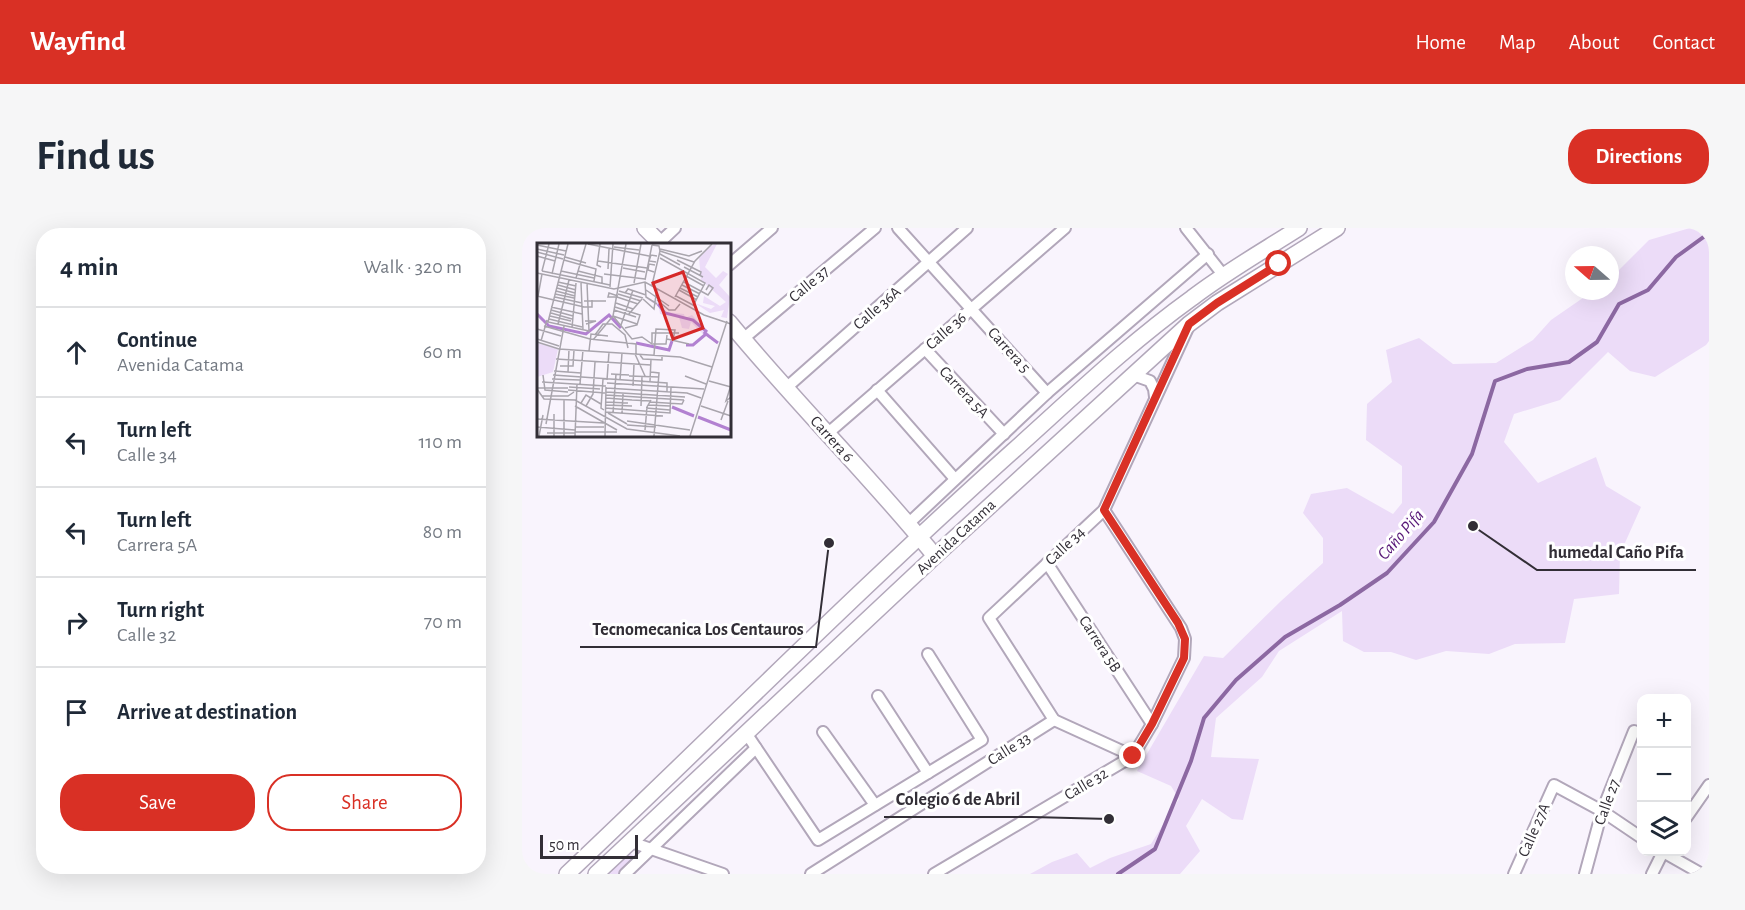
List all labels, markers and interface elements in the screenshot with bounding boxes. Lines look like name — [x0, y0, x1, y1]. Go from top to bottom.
text: Wayfind — [30, 28, 126, 56]
text: Home — [1415, 32, 1466, 53]
text: Map — [1499, 32, 1536, 53]
text: About — [1569, 32, 1619, 53]
text: Contact — [1652, 32, 1715, 53]
button: Directions — [1568, 129, 1709, 184]
text: Find us — [36, 135, 155, 177]
inset map — [537, 243, 730, 436]
north arrow — [1565, 246, 1619, 300]
route start — [1265, 250, 1291, 276]
text: 4 min — [60, 254, 119, 280]
text: Walk · 320 m — [364, 257, 462, 277]
street label: Calle 37 — [786, 263, 832, 305]
street label: Calle 36A — [850, 283, 904, 333]
street label: Calle 36 — [923, 309, 969, 353]
street label: Carrera 5 — [985, 324, 1033, 376]
text: Continue — [117, 329, 197, 351]
icon: ahead — [60, 336, 93, 369]
text: 60 m — [423, 342, 462, 362]
text: Avenida Catama — [117, 355, 244, 375]
street label: Carrera 5A — [936, 363, 992, 421]
street label: Carrera 6 — [807, 413, 857, 465]
text: Turn left — [117, 419, 191, 441]
icon: left — [60, 426, 93, 459]
text: 110 m — [418, 432, 462, 452]
text: Calle 34 — [117, 445, 177, 465]
street label: Avenida Catama — [913, 497, 999, 577]
water label: Caño Pifa — [1374, 506, 1428, 564]
text: Turn left — [117, 509, 191, 531]
icon: left — [60, 516, 93, 549]
text: 80 m — [423, 522, 462, 542]
street label: Calle 34 — [1042, 524, 1088, 568]
callout: humedal Caño Pifa — [1537, 534, 1696, 570]
text: Carrera 5A — [117, 535, 197, 555]
text: humedal Caño Pifa — [1548, 544, 1684, 562]
text: Turn right — [117, 599, 204, 621]
icon: right — [60, 606, 93, 639]
callout: Tecnomecanica Los Centauros — [580, 611, 816, 647]
text: 70 m — [424, 612, 462, 632]
street label: Carrera 5B — [1076, 613, 1124, 675]
text: Tecnomecanica Los Centauros — [592, 621, 804, 639]
text: Calle 32 — [117, 625, 176, 645]
map controls — [1637, 694, 1691, 856]
button: + — [1637, 694, 1691, 748]
icon: arrive — [60, 696, 93, 729]
text: Arrive at destination — [117, 701, 297, 723]
street label: Calle 33 — [985, 730, 1033, 768]
route end — [1119, 742, 1145, 768]
button: − — [1637, 748, 1691, 802]
street label: Calle 32 — [1062, 765, 1110, 803]
button: Save — [60, 774, 255, 831]
button: Share — [267, 774, 462, 831]
street label: Calle 27 — [1591, 777, 1623, 827]
callout: Colegio 6 de Abril — [884, 781, 1032, 817]
text: Colegio 6 de Abril — [896, 791, 1020, 809]
street label: Calle 27A — [1515, 801, 1553, 859]
button: layers — [1637, 802, 1691, 856]
scale bar — [540, 832, 638, 860]
text: 50 m — [549, 837, 580, 853]

